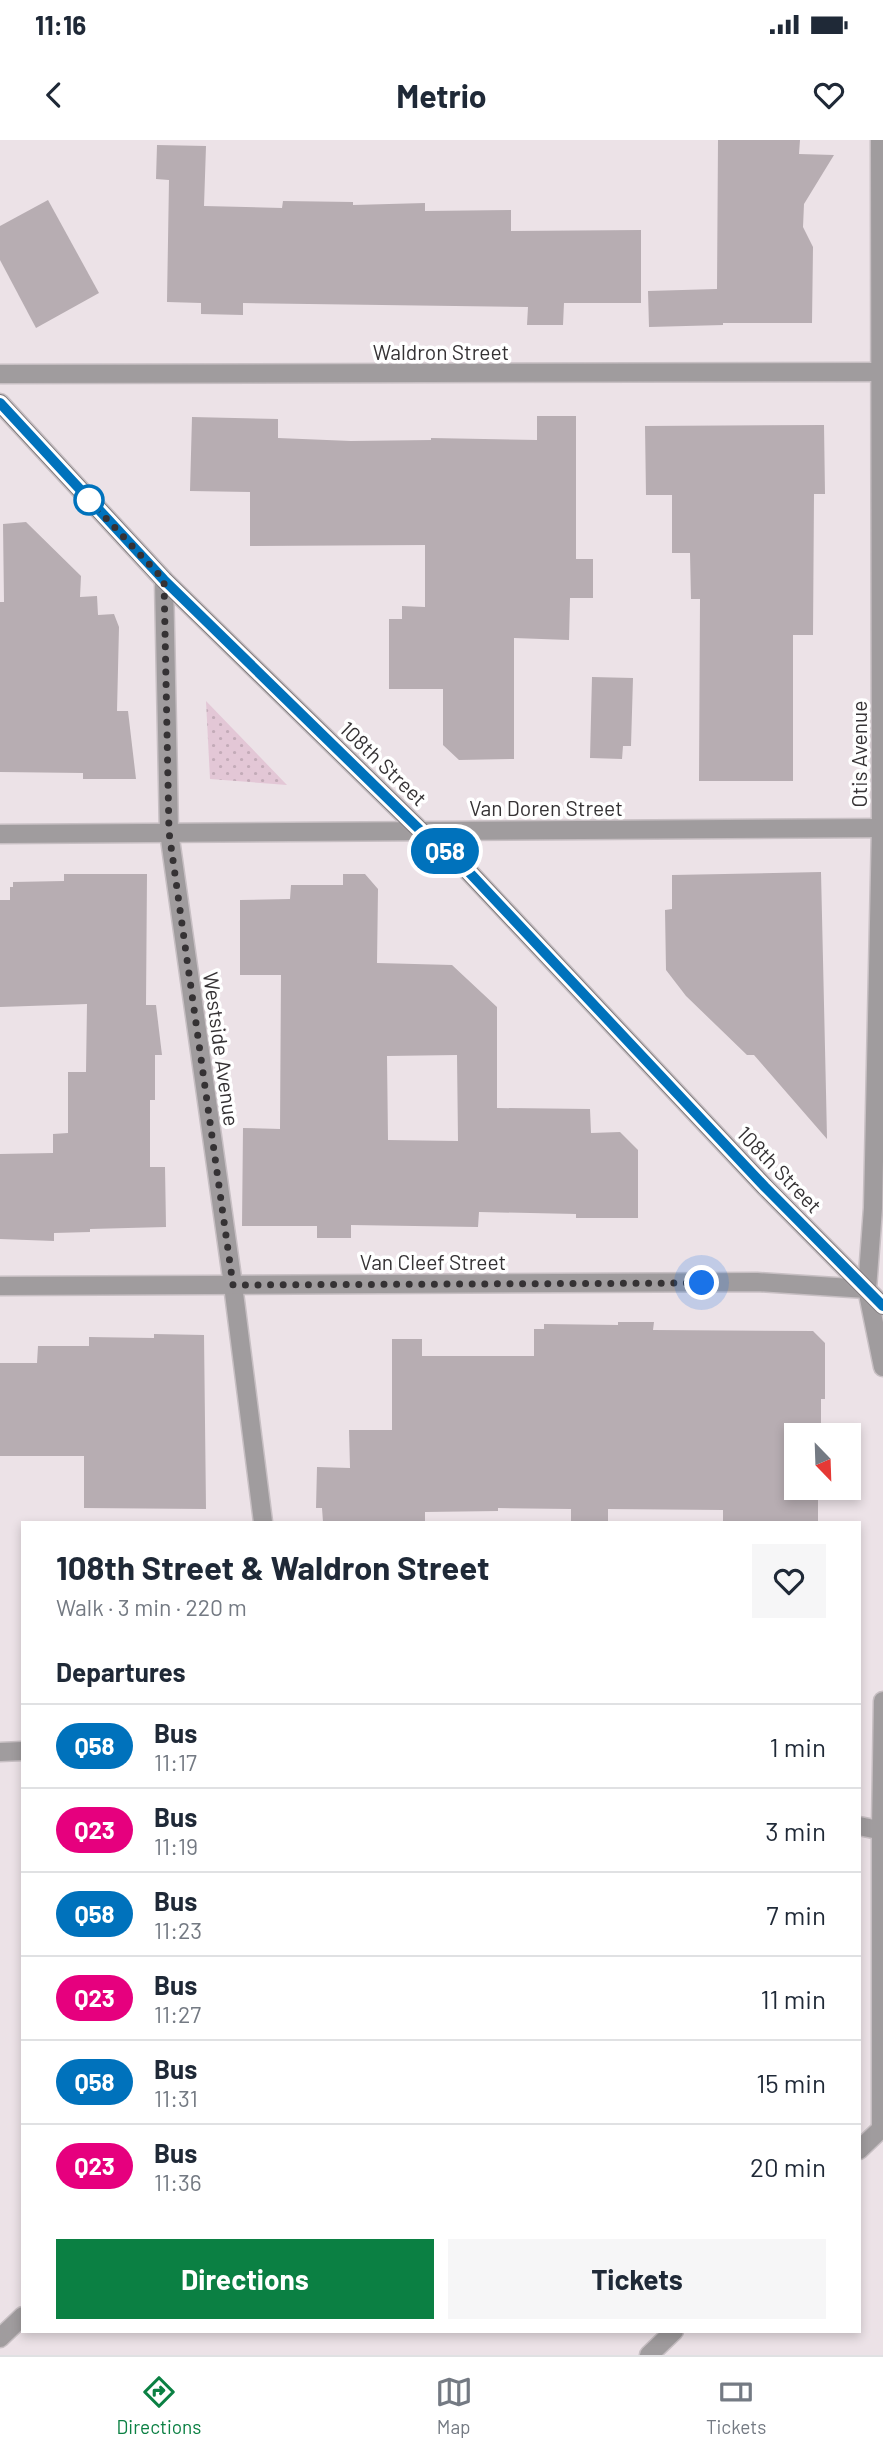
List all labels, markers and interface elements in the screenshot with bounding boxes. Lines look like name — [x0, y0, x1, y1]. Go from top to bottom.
text: 11:16 — [35, 9, 86, 40]
icon: back — [35, 76, 73, 114]
text: Metrio — [396, 76, 487, 114]
icon: heart — [810, 76, 848, 114]
street label: Waldron Street — [373, 339, 509, 364]
unlabelled marker — [74, 485, 104, 515]
street label: Otis Avenue — [846, 700, 871, 808]
street label: 108th Street — [336, 716, 432, 810]
street label: Van Doren Street — [469, 795, 623, 820]
line badge: Q58 — [405, 828, 485, 874]
text: Q58 — [425, 836, 465, 865]
street label: Westside Avenue — [199, 970, 245, 1128]
street label: 108th Street — [733, 1121, 827, 1217]
street label: Van Cleef Street — [360, 1249, 506, 1274]
your location — [684, 1265, 719, 1300]
north arrow — [784, 1423, 861, 1500]
map controls — [784, 1423, 861, 1500]
button: heart — [752, 1544, 826, 1618]
text: 108th Street & Waldron Street — [56, 1547, 490, 1587]
text: Walk · 3 min · 220 m — [56, 1593, 247, 1621]
text: Departures — [56, 1656, 186, 1687]
text: Bus — [154, 1717, 197, 1748]
text: Q58 — [74, 1731, 115, 1760]
text: 1 min — [770, 1731, 826, 1762]
text: 11:17 — [154, 1748, 197, 1776]
text: Bus — [154, 1801, 197, 1832]
text: Q23 — [74, 1815, 115, 1844]
text: 3 min — [765, 1815, 826, 1846]
text: 11:19 — [154, 1832, 198, 1860]
text: Bus — [154, 1885, 197, 1916]
text: Q58 — [74, 1899, 115, 1928]
text: 7 min — [766, 1899, 826, 1930]
text: 11:23 — [154, 1916, 202, 1944]
text: Bus — [154, 1969, 197, 2000]
text: Q23 — [74, 1983, 115, 2012]
text: 11 min — [760, 1983, 826, 2014]
text: 11:27 — [154, 2000, 201, 2028]
text: Bus — [154, 2053, 197, 2084]
text: Q58 — [74, 2067, 115, 2096]
text: 15 min — [756, 2067, 826, 2098]
text: 11:31 — [154, 2084, 198, 2112]
text: Bus — [154, 2137, 197, 2168]
text: Q23 — [74, 2151, 115, 2180]
text: 20 min — [750, 2151, 826, 2182]
text: 11:36 — [154, 2168, 202, 2196]
button: Directions — [56, 2239, 434, 2319]
button: Tickets — [448, 2239, 826, 2319]
tab: Directions — [117, 2373, 202, 2438]
tab: Map — [435, 2373, 473, 2438]
tab: Tickets — [706, 2373, 766, 2438]

